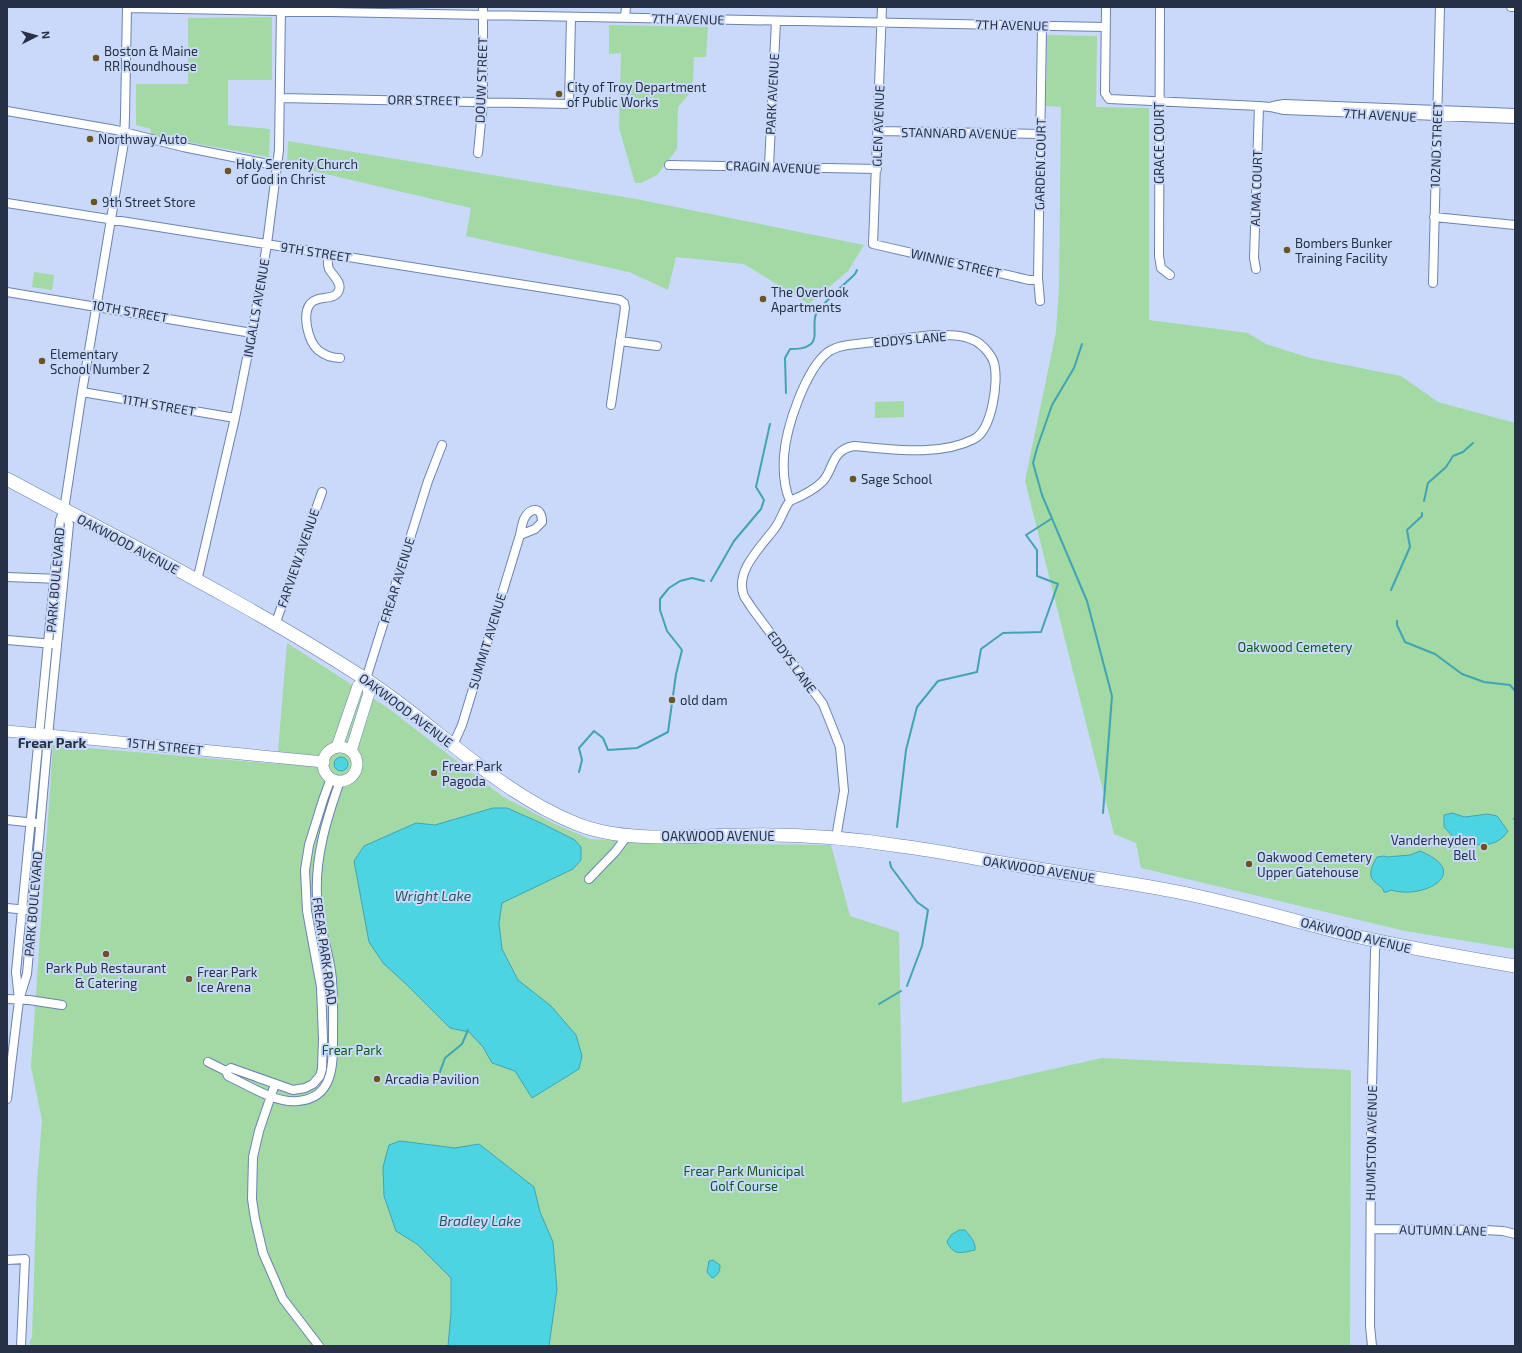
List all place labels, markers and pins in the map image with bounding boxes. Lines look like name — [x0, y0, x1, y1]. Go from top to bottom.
place label: Boston & Maine RR Roundhouse — [104, 43, 198, 74]
marker: Boston & Maine RR Roundhouse — [91, 53, 101, 63]
place label: City of Troy Department of Public Works — [567, 79, 706, 110]
marker: City of Troy Department of Public Works — [554, 89, 564, 99]
place label: Northway Auto — [98, 131, 187, 147]
marker: Northway Auto — [85, 134, 95, 144]
place label: Holy Serenity Church of God in Christ — [236, 156, 358, 187]
marker: Holy Serenity Church of God in Christ — [223, 166, 233, 176]
place label: 9th Street Store — [102, 194, 195, 210]
marker: 9th Street Store — [89, 197, 99, 207]
place label: Bombers Bunker Training Facility — [1295, 235, 1393, 266]
marker: Bombers Bunker Training Facility — [1282, 245, 1292, 255]
place label: The Overlook Apartments — [771, 284, 849, 315]
marker: The Overlook Apartments — [758, 294, 768, 304]
place label: Elementary School Number 2 — [50, 346, 150, 377]
marker: Elementary School Number 2 — [37, 356, 47, 366]
place label: Sage School — [861, 471, 932, 487]
marker: Sage School — [848, 474, 858, 484]
place label: old dam — [680, 692, 728, 708]
marker: old dam — [667, 695, 677, 705]
place label: Frear Park Pagoda — [442, 758, 503, 789]
marker: Frear Park Pagoda — [429, 768, 439, 778]
place label: Vanderheyden Bell — [1391, 832, 1476, 863]
marker: Vanderheyden Bell — [1479, 842, 1489, 852]
place label: Oakwood Cemetery Upper Gatehouse — [1257, 849, 1372, 880]
marker: Oakwood Cemetery Upper Gatehouse — [1244, 859, 1254, 869]
marker: Park Pub Restaurant & Catering — [101, 949, 111, 959]
place label: Park Pub Restaurant & Catering — [46, 960, 166, 991]
place label: Frear Park Ice Arena — [197, 964, 258, 995]
marker: Frear Park Ice Arena — [184, 974, 194, 984]
place label: Arcadia Pavilion — [385, 1071, 479, 1087]
marker: Arcadia Pavilion — [372, 1074, 382, 1084]

